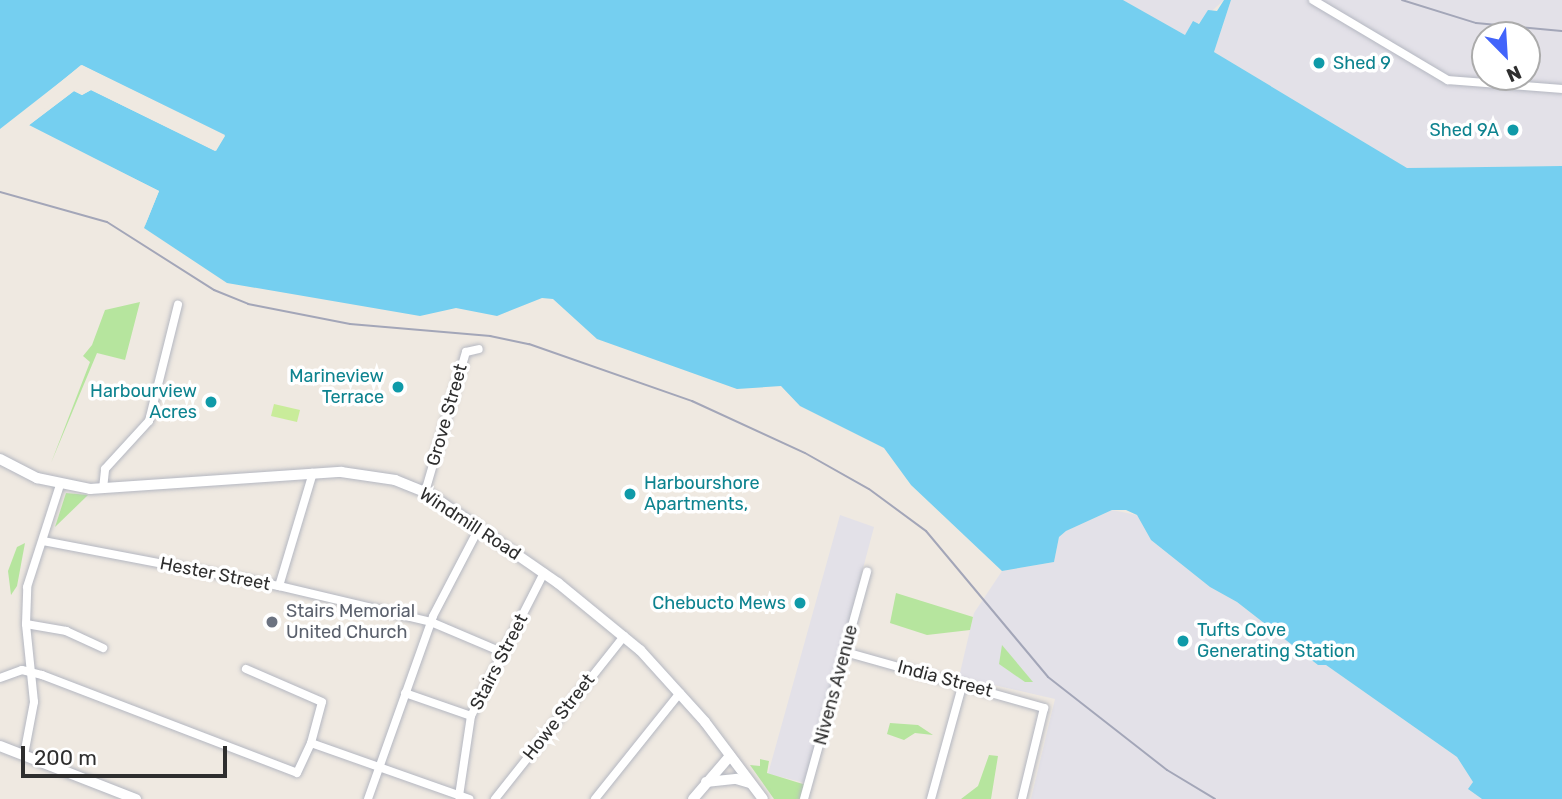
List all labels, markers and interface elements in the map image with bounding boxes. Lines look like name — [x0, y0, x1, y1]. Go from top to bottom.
north arrow — [1471, 21, 1541, 91]
place label: Shed 9 — [1333, 52, 1391, 74]
marker: Shed 9 — [1311, 55, 1327, 71]
text: N — [1503, 61, 1525, 87]
place label: Shed 9A — [1430, 119, 1499, 141]
marker: Shed 9A — [1505, 122, 1521, 138]
street label: Grove Street — [422, 362, 472, 468]
place label: Marineview Terrace — [289, 366, 384, 408]
marker: Marineview Terrace — [390, 379, 406, 395]
place label: Harbourview Acres — [90, 381, 197, 424]
marker: Harbourview Acres — [203, 394, 219, 410]
place label: Harbourshore Apartments, — [644, 473, 760, 516]
street label: Windmill Road — [415, 483, 525, 565]
marker: Harbourshore Apartments, — [622, 486, 638, 502]
street label: Hester Street — [158, 553, 272, 595]
place label: Chebucto Mews — [652, 592, 786, 614]
marker: Chebucto Mews — [792, 595, 808, 611]
place label: Stairs Memorial United Church — [286, 601, 415, 644]
street label: Stairs Street — [466, 610, 532, 714]
marker: Stairs Memorial United Church — [264, 614, 280, 630]
place label: Tufts Cove Generating Station — [1197, 620, 1355, 662]
street label: Nivens Avenue — [810, 622, 862, 748]
marker: Tufts Cove Generating Station — [1175, 633, 1191, 649]
street label: India Street — [895, 656, 995, 702]
street label: Howe Street — [519, 670, 599, 764]
scale bar — [24, 732, 231, 776]
text: 200 m — [34, 745, 97, 770]

